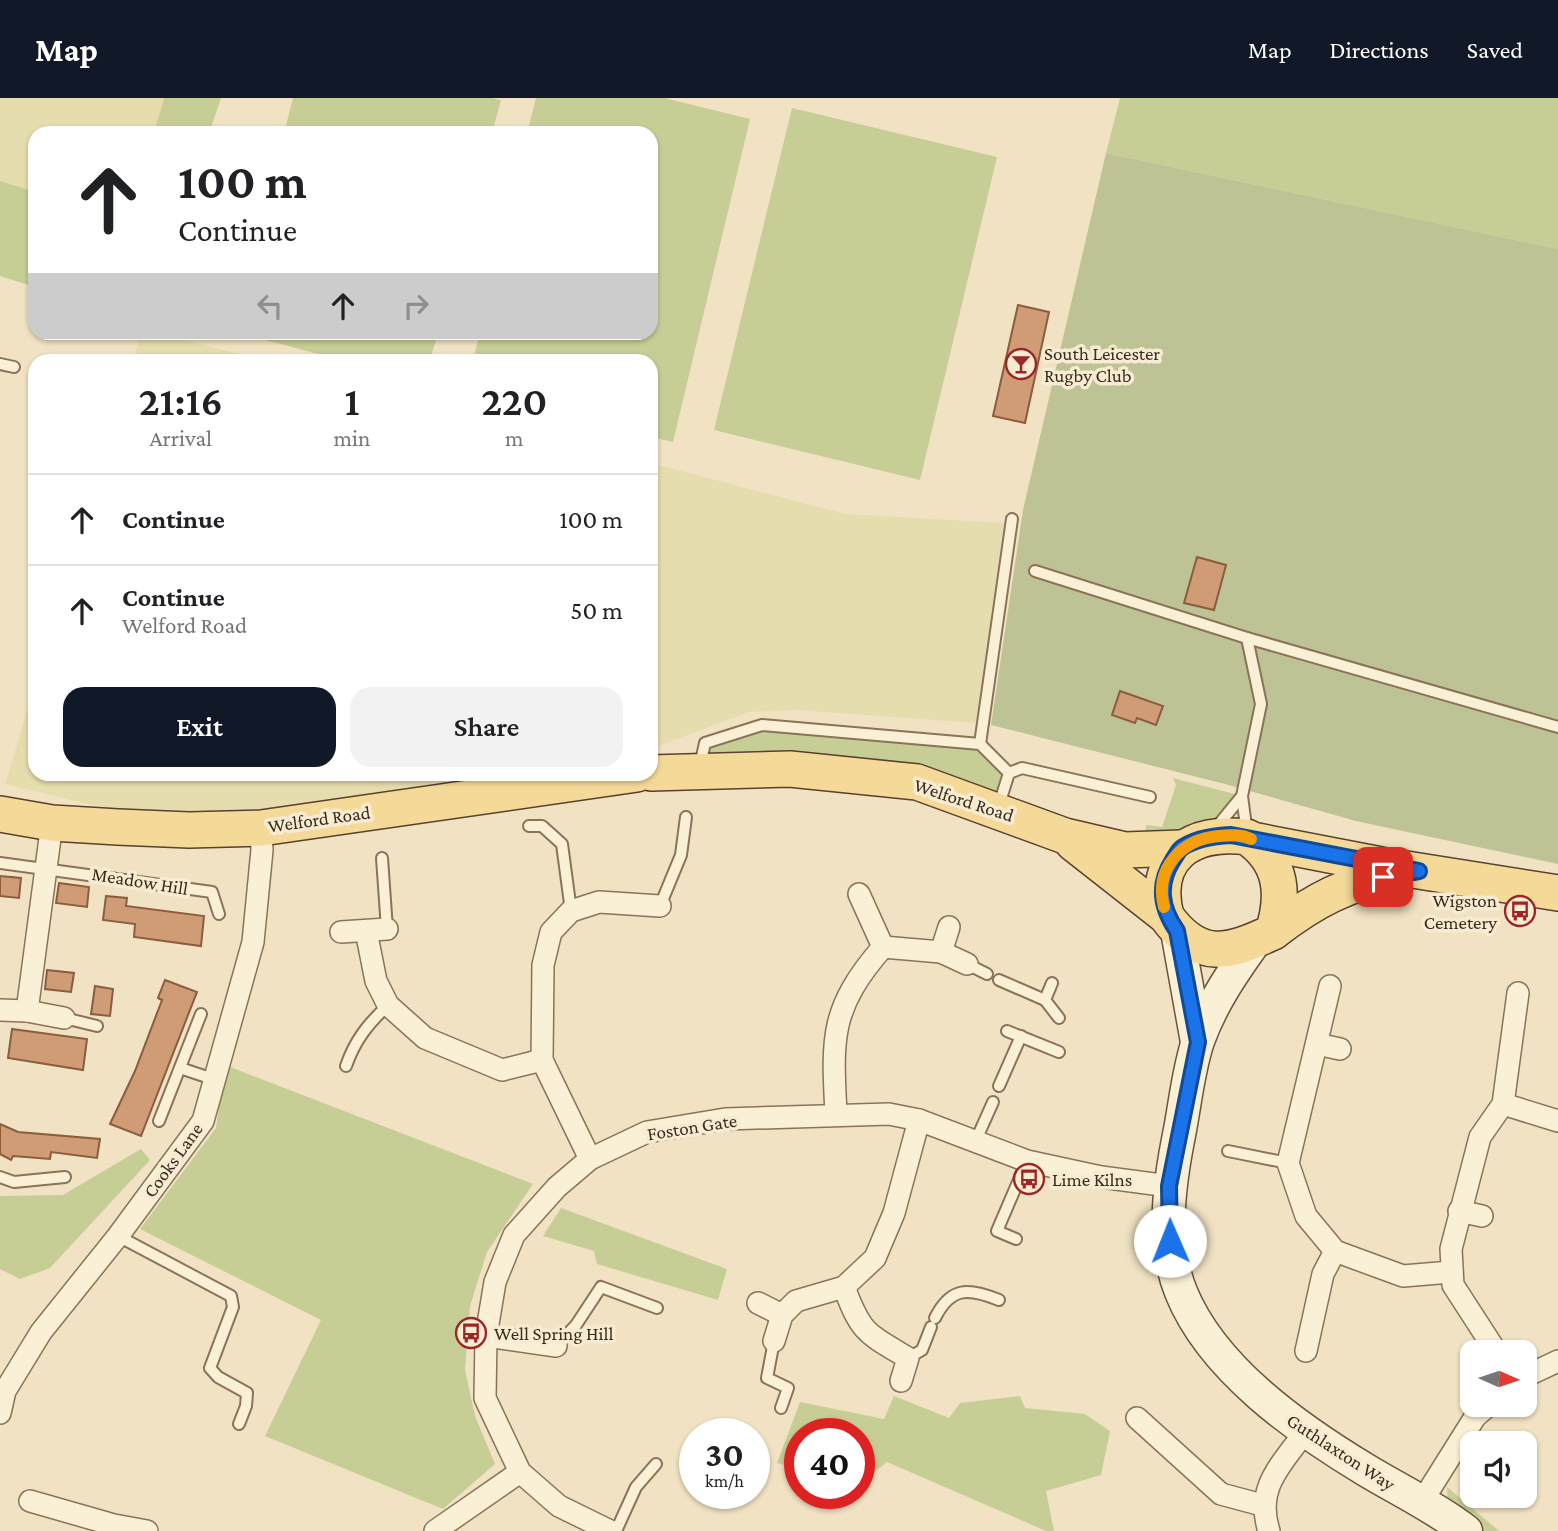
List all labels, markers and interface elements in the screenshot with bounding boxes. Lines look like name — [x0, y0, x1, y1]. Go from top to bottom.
text: Map — [35, 31, 98, 68]
text: Map — [1248, 36, 1292, 63]
text: Directions — [1330, 36, 1429, 63]
text: Saved — [1467, 36, 1523, 63]
icon: ahead — [63, 154, 154, 245]
text: 100 m — [178, 154, 307, 209]
text: Continue — [178, 212, 297, 248]
icon: left — [251, 287, 289, 325]
icon: ahead — [324, 287, 362, 325]
icon: right — [397, 287, 435, 325]
place label: South Leicester Rugby Club — [1044, 343, 1160, 386]
bar icon: South Leicester Rugby Club — [1004, 347, 1038, 381]
text: 21:16 — [139, 377, 223, 424]
text: 1 — [345, 377, 360, 424]
text: 220 — [481, 377, 547, 424]
text: Arrival — [150, 425, 212, 451]
text: min — [334, 425, 370, 451]
text: m — [505, 425, 523, 451]
icon: ahead — [63, 501, 101, 539]
text: Continue — [122, 505, 225, 534]
text: 100 m — [559, 505, 623, 534]
text: Continue — [122, 583, 225, 612]
icon: ahead — [63, 592, 101, 630]
text: 50 m — [570, 596, 623, 625]
text: Welford Road — [122, 612, 247, 638]
button: Exit — [63, 687, 336, 767]
button: Share — [350, 687, 623, 767]
street label: Welford Road — [912, 774, 1016, 826]
street label: Welford Road — [266, 801, 372, 837]
pin — [1353, 847, 1413, 907]
icon: arrive — [1364, 858, 1402, 896]
street label: Meadow Hill — [90, 863, 190, 899]
place label: Wigston Cemetery — [1424, 890, 1497, 933]
bus stop icon: Wigston Cemetery — [1503, 894, 1537, 928]
street label: Foston Gate — [646, 1110, 738, 1144]
street label: Cooks Lane — [139, 1119, 207, 1201]
bus stop icon: Lime Kilns — [1012, 1162, 1046, 1196]
place label: Lime Kilns — [1052, 1169, 1132, 1190]
position arrow — [1133, 1204, 1207, 1278]
bus stop icon: Well Spring Hill — [454, 1316, 488, 1350]
place label: Well Spring Hill — [494, 1323, 614, 1344]
north arrow — [1460, 1340, 1536, 1418]
map controls — [1460, 1340, 1537, 1508]
street label: Guthlaxton Way — [1283, 1409, 1399, 1495]
speed limit sign: 40 — [784, 1418, 875, 1509]
button: sound — [1460, 1431, 1537, 1508]
text: 30 — [705, 1435, 744, 1474]
text: km/h — [705, 1471, 744, 1491]

